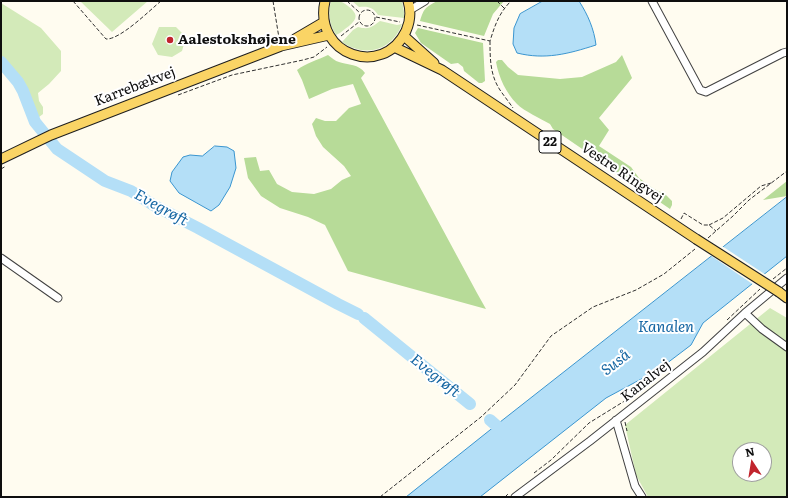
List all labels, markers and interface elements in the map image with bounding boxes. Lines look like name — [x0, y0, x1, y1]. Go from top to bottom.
place label: Aalestokshøjene — [178, 32, 296, 48]
marker: Aalestokshøjene — [165, 35, 175, 45]
street label: Karrebækvej — [92, 64, 178, 110]
road number: 22 — [539, 131, 561, 153]
street label: Vestre Ringvej — [578, 139, 666, 207]
water label: Evegrøft — [131, 186, 191, 230]
water label: Kanalen — [638, 319, 694, 337]
water label: Suså — [598, 346, 634, 380]
water label: Evegrøft — [407, 351, 463, 401]
street label: Kanalvej — [618, 356, 674, 406]
north arrow — [732, 442, 772, 482]
text: N — [744, 442, 756, 460]

